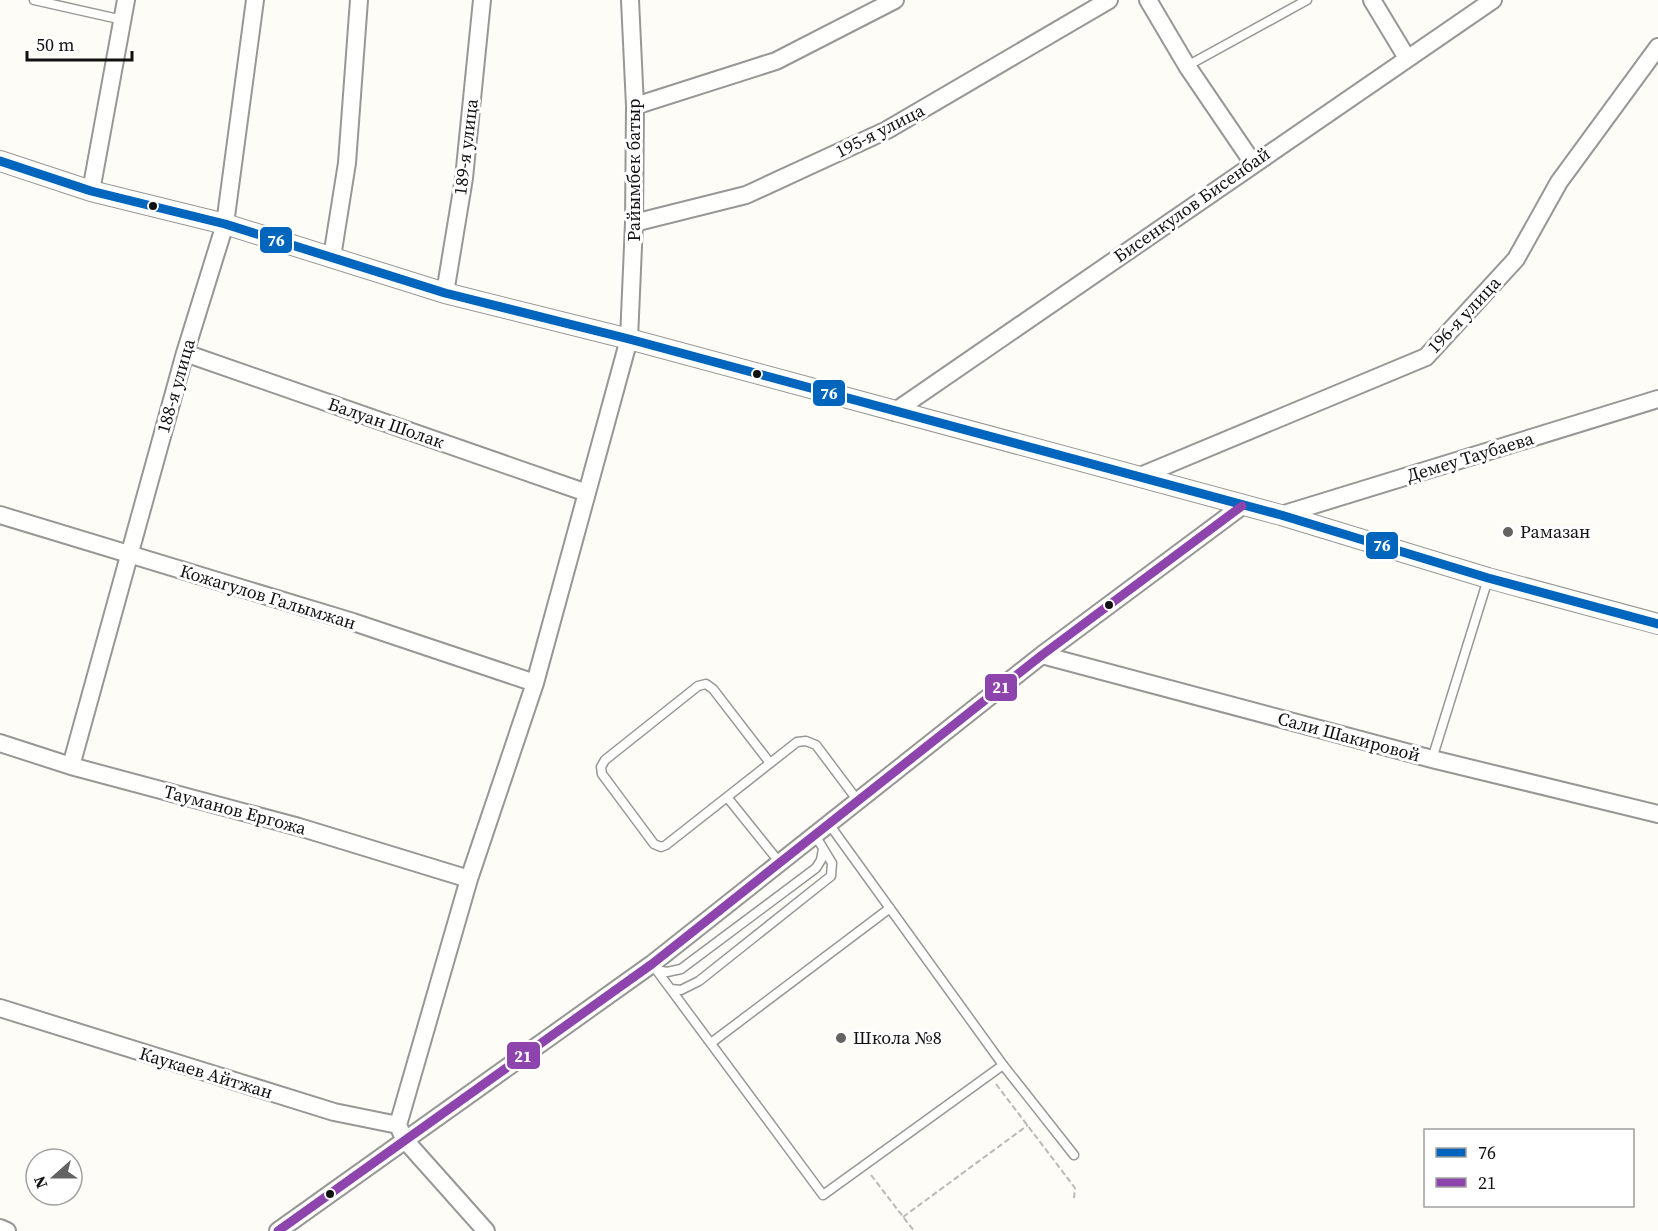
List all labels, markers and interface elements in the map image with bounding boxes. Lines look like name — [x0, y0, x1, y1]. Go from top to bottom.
scale bar — [27, 24, 132, 62]
text: 50 m — [36, 32, 74, 57]
street label: 189-я улица — [447, 96, 484, 197]
street label: 195-я улица — [831, 97, 929, 164]
street label: Райымбек батыр — [621, 99, 646, 241]
street label: Бисенкулов Бисенбай — [1108, 141, 1275, 268]
unlabelled marker — [147, 200, 159, 212]
line badge: 76 — [259, 226, 293, 254]
text: 76 — [267, 229, 285, 251]
street label: 196-я улица — [1421, 270, 1506, 359]
street label: 188-я улица — [150, 335, 201, 436]
unlabelled marker — [751, 368, 763, 380]
line badge: 76 — [812, 379, 846, 407]
text: 76 — [820, 382, 838, 404]
street label: Балуан Шолак — [325, 391, 448, 454]
street label: Демеу Таубаева — [1403, 425, 1537, 488]
place label: Рамазан — [1520, 519, 1590, 544]
marker: Рамазан — [1501, 525, 1515, 539]
line badge: 76 — [1365, 531, 1399, 560]
text: 76 — [1373, 534, 1391, 556]
street label: Кожагулов Галымжан — [177, 558, 359, 635]
unlabelled marker — [1103, 599, 1115, 611]
line badge: 21 — [984, 673, 1018, 702]
text: 21 — [992, 676, 1010, 698]
street label: Сали Шакировой — [1275, 705, 1423, 768]
street label: Тауманов Ергожа — [161, 778, 310, 841]
place label: Школа №8 — [853, 1025, 942, 1050]
marker: Школа №8 — [834, 1031, 848, 1045]
street label: Каукаев Айтжан — [136, 1040, 276, 1105]
line badge: 21 — [506, 1041, 541, 1070]
text: 21 — [514, 1045, 532, 1067]
legend — [1424, 1129, 1634, 1207]
text: 76 — [1478, 1140, 1496, 1165]
north arrow — [24, 1147, 84, 1207]
text: 21 — [1478, 1170, 1496, 1195]
text: N — [28, 1173, 52, 1192]
unlabelled marker — [324, 1188, 336, 1200]

